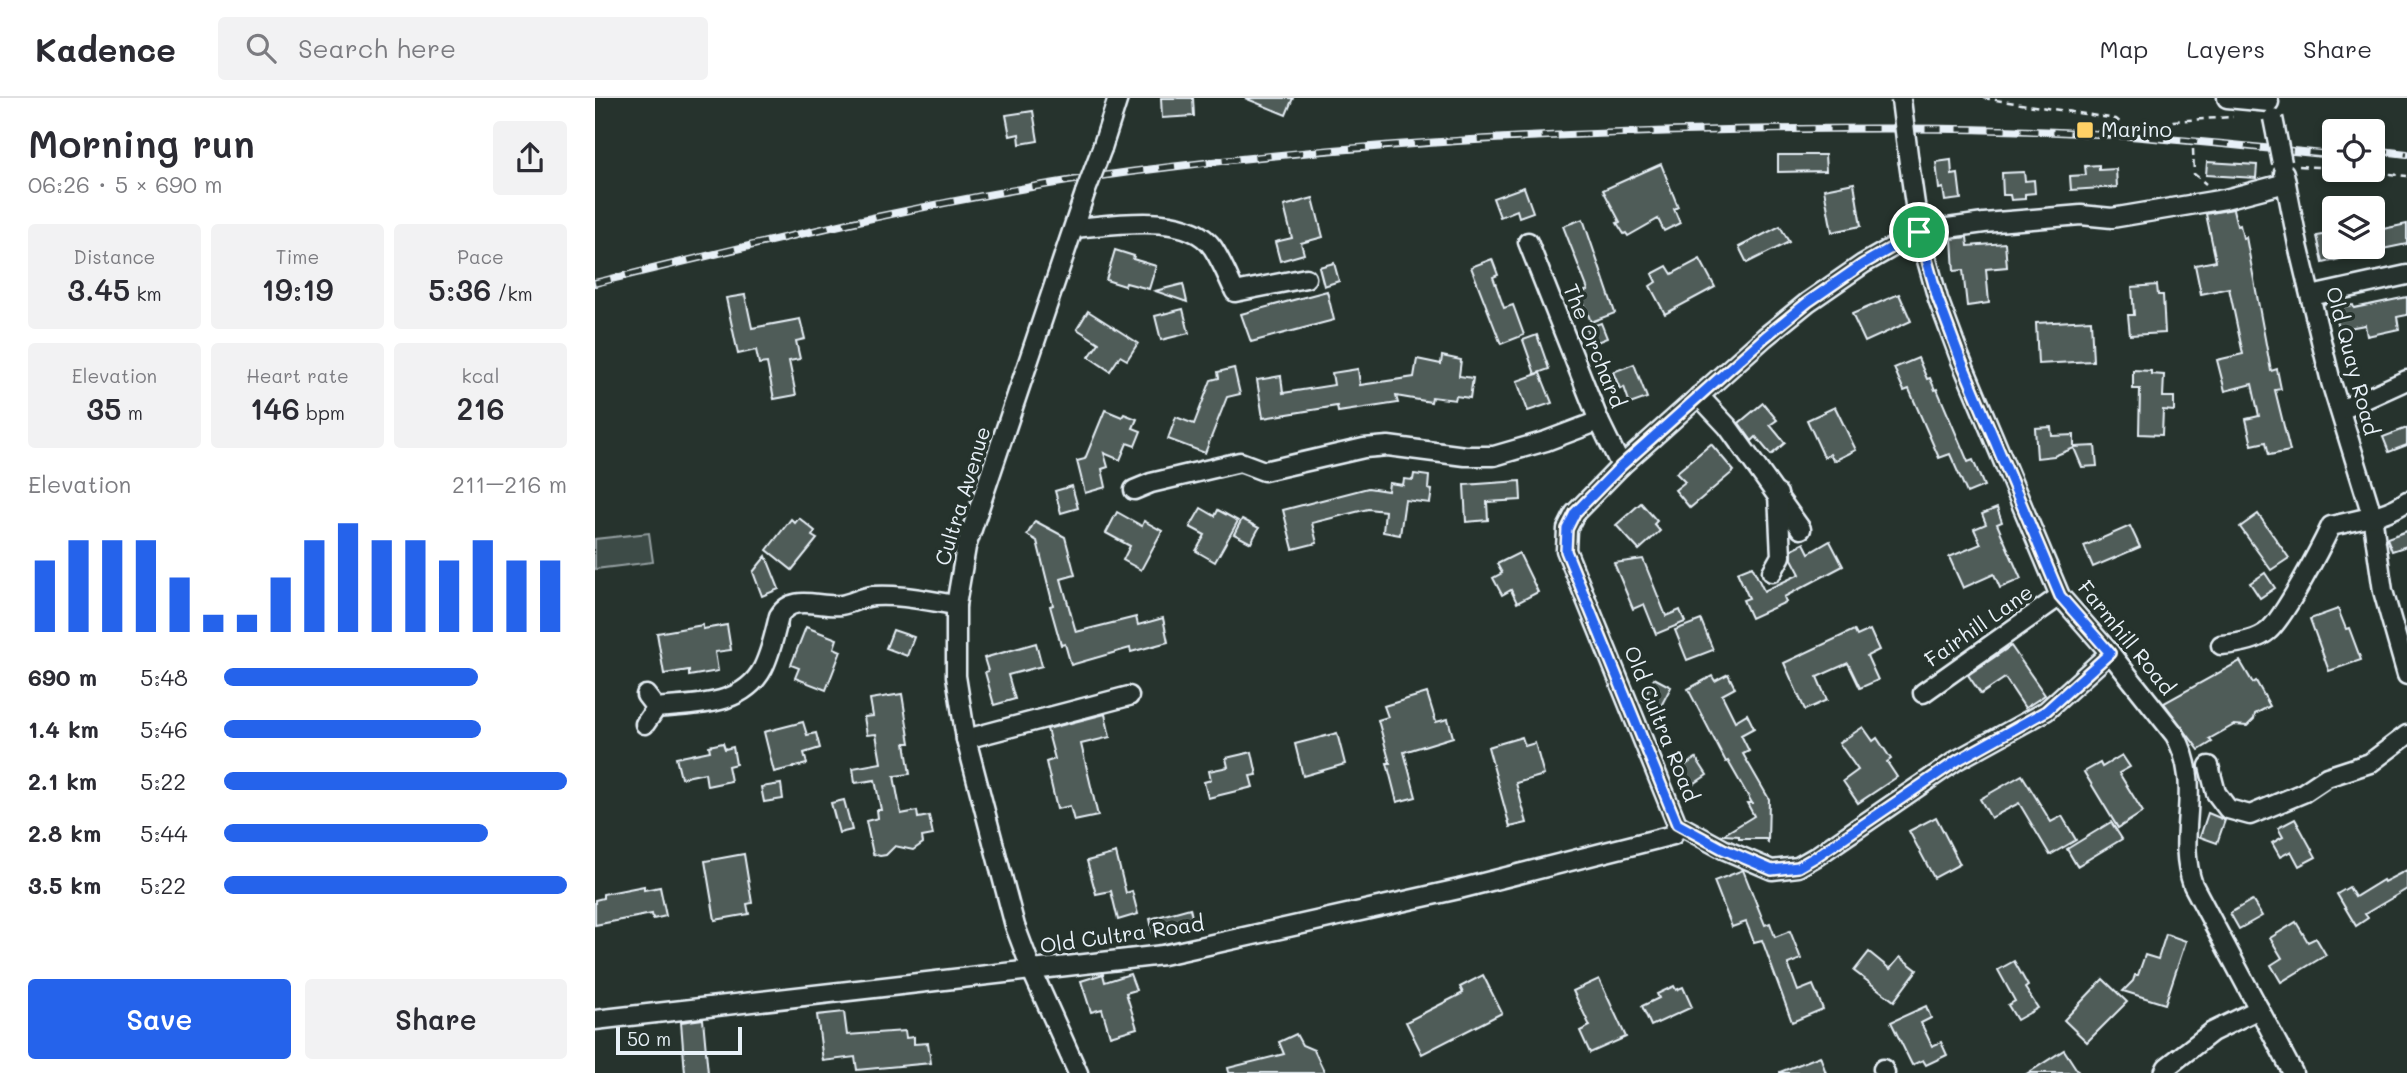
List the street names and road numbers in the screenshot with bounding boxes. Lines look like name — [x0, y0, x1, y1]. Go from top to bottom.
street label: The Orchard — [1558, 279, 1633, 411]
street label: Old Quay Road — [2321, 283, 2386, 438]
street label: Cultra Avenue — [928, 423, 996, 568]
street label: Farmhill Road — [2073, 574, 2182, 700]
street label: Fairhill Lane — [1919, 578, 2038, 672]
street label: Old Cultra Road — [1619, 642, 1706, 805]
street label: Old Cultra Road — [1038, 909, 1206, 958]

